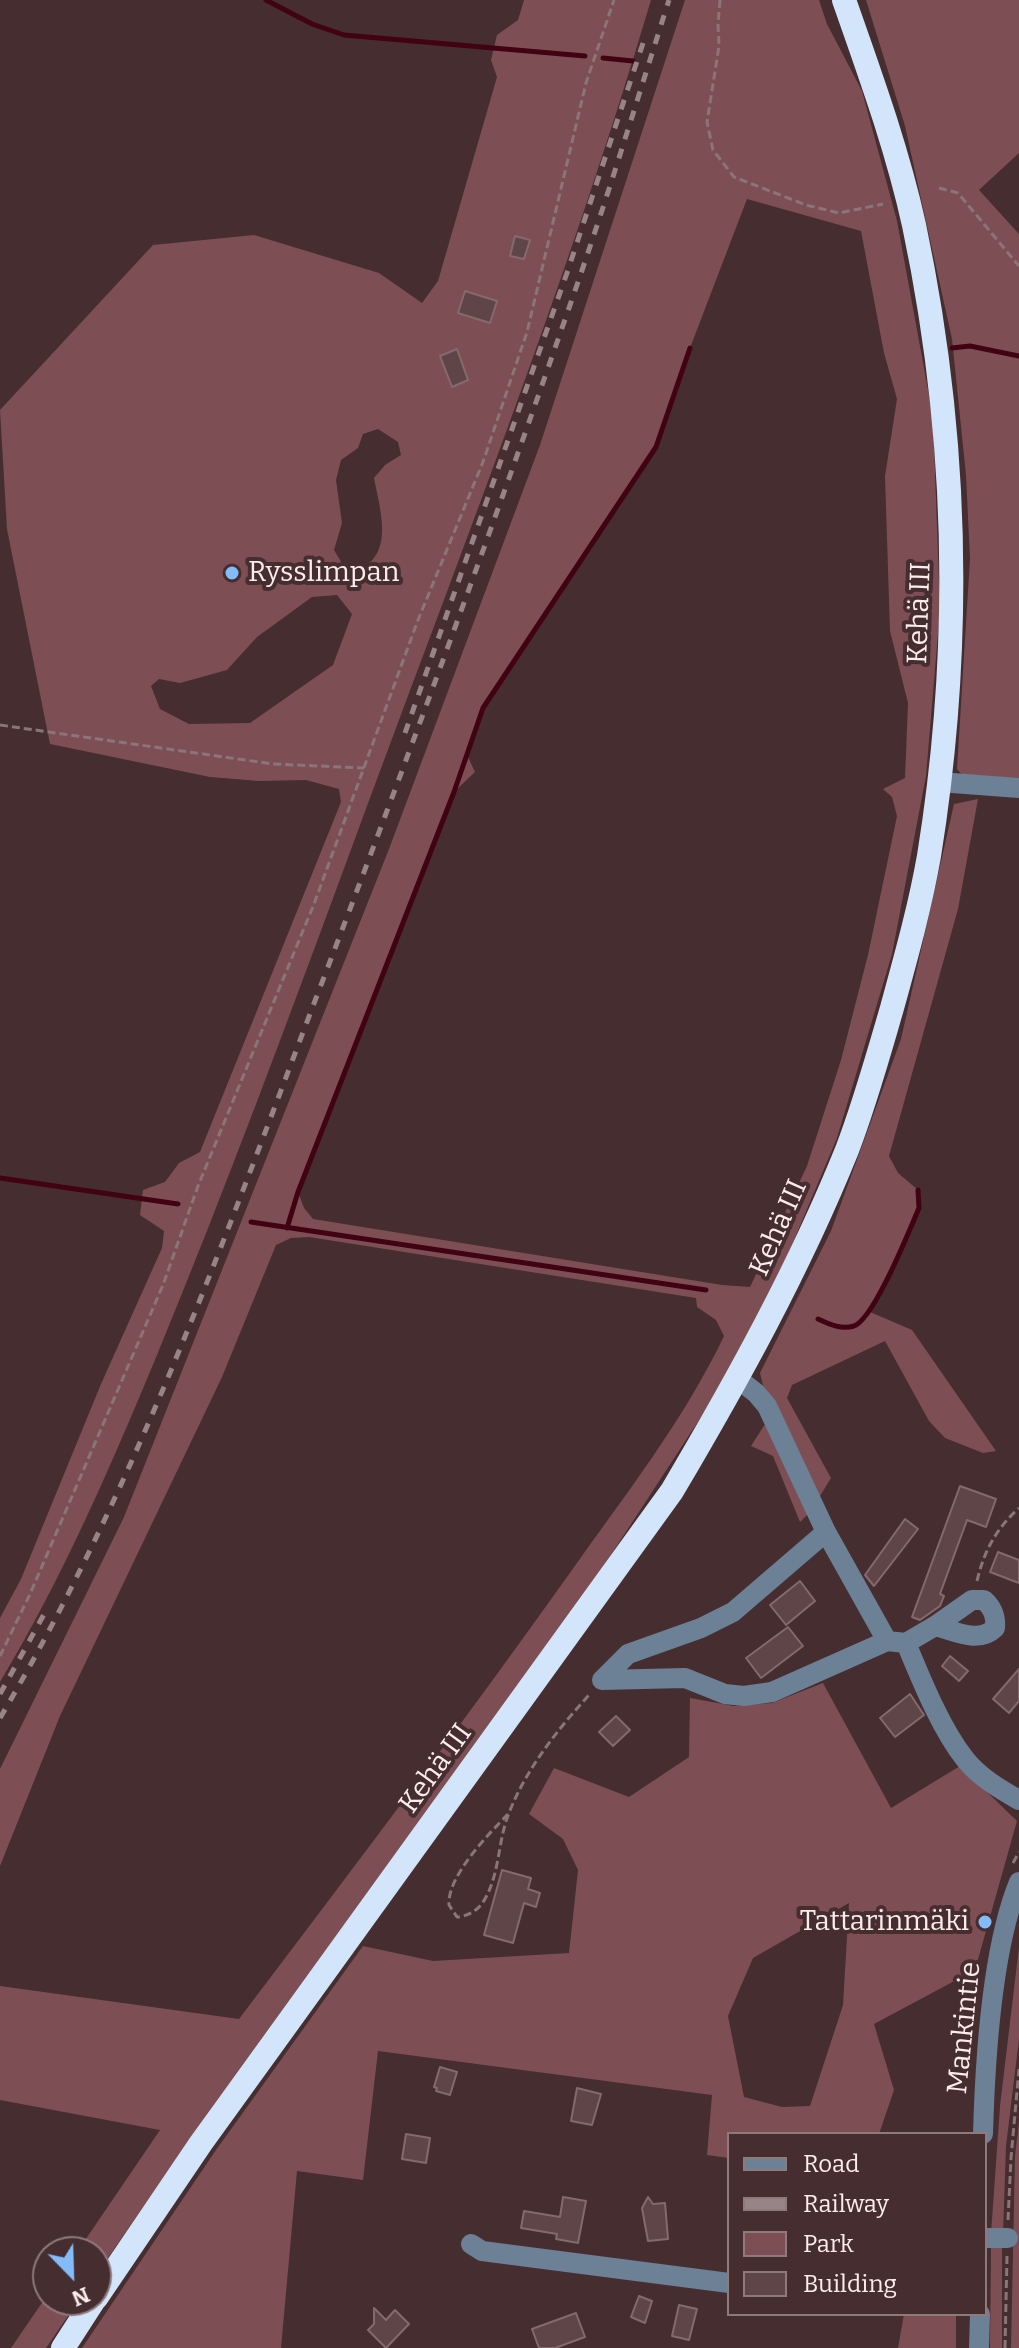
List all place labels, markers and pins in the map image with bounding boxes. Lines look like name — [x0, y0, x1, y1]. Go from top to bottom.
place label: Rysslimpan — [248, 556, 399, 590]
marker: Rysslimpan — [223, 564, 241, 582]
place label: Tattarinmäki — [800, 1905, 969, 1939]
marker: Tattarinmäki — [976, 1913, 994, 1931]

